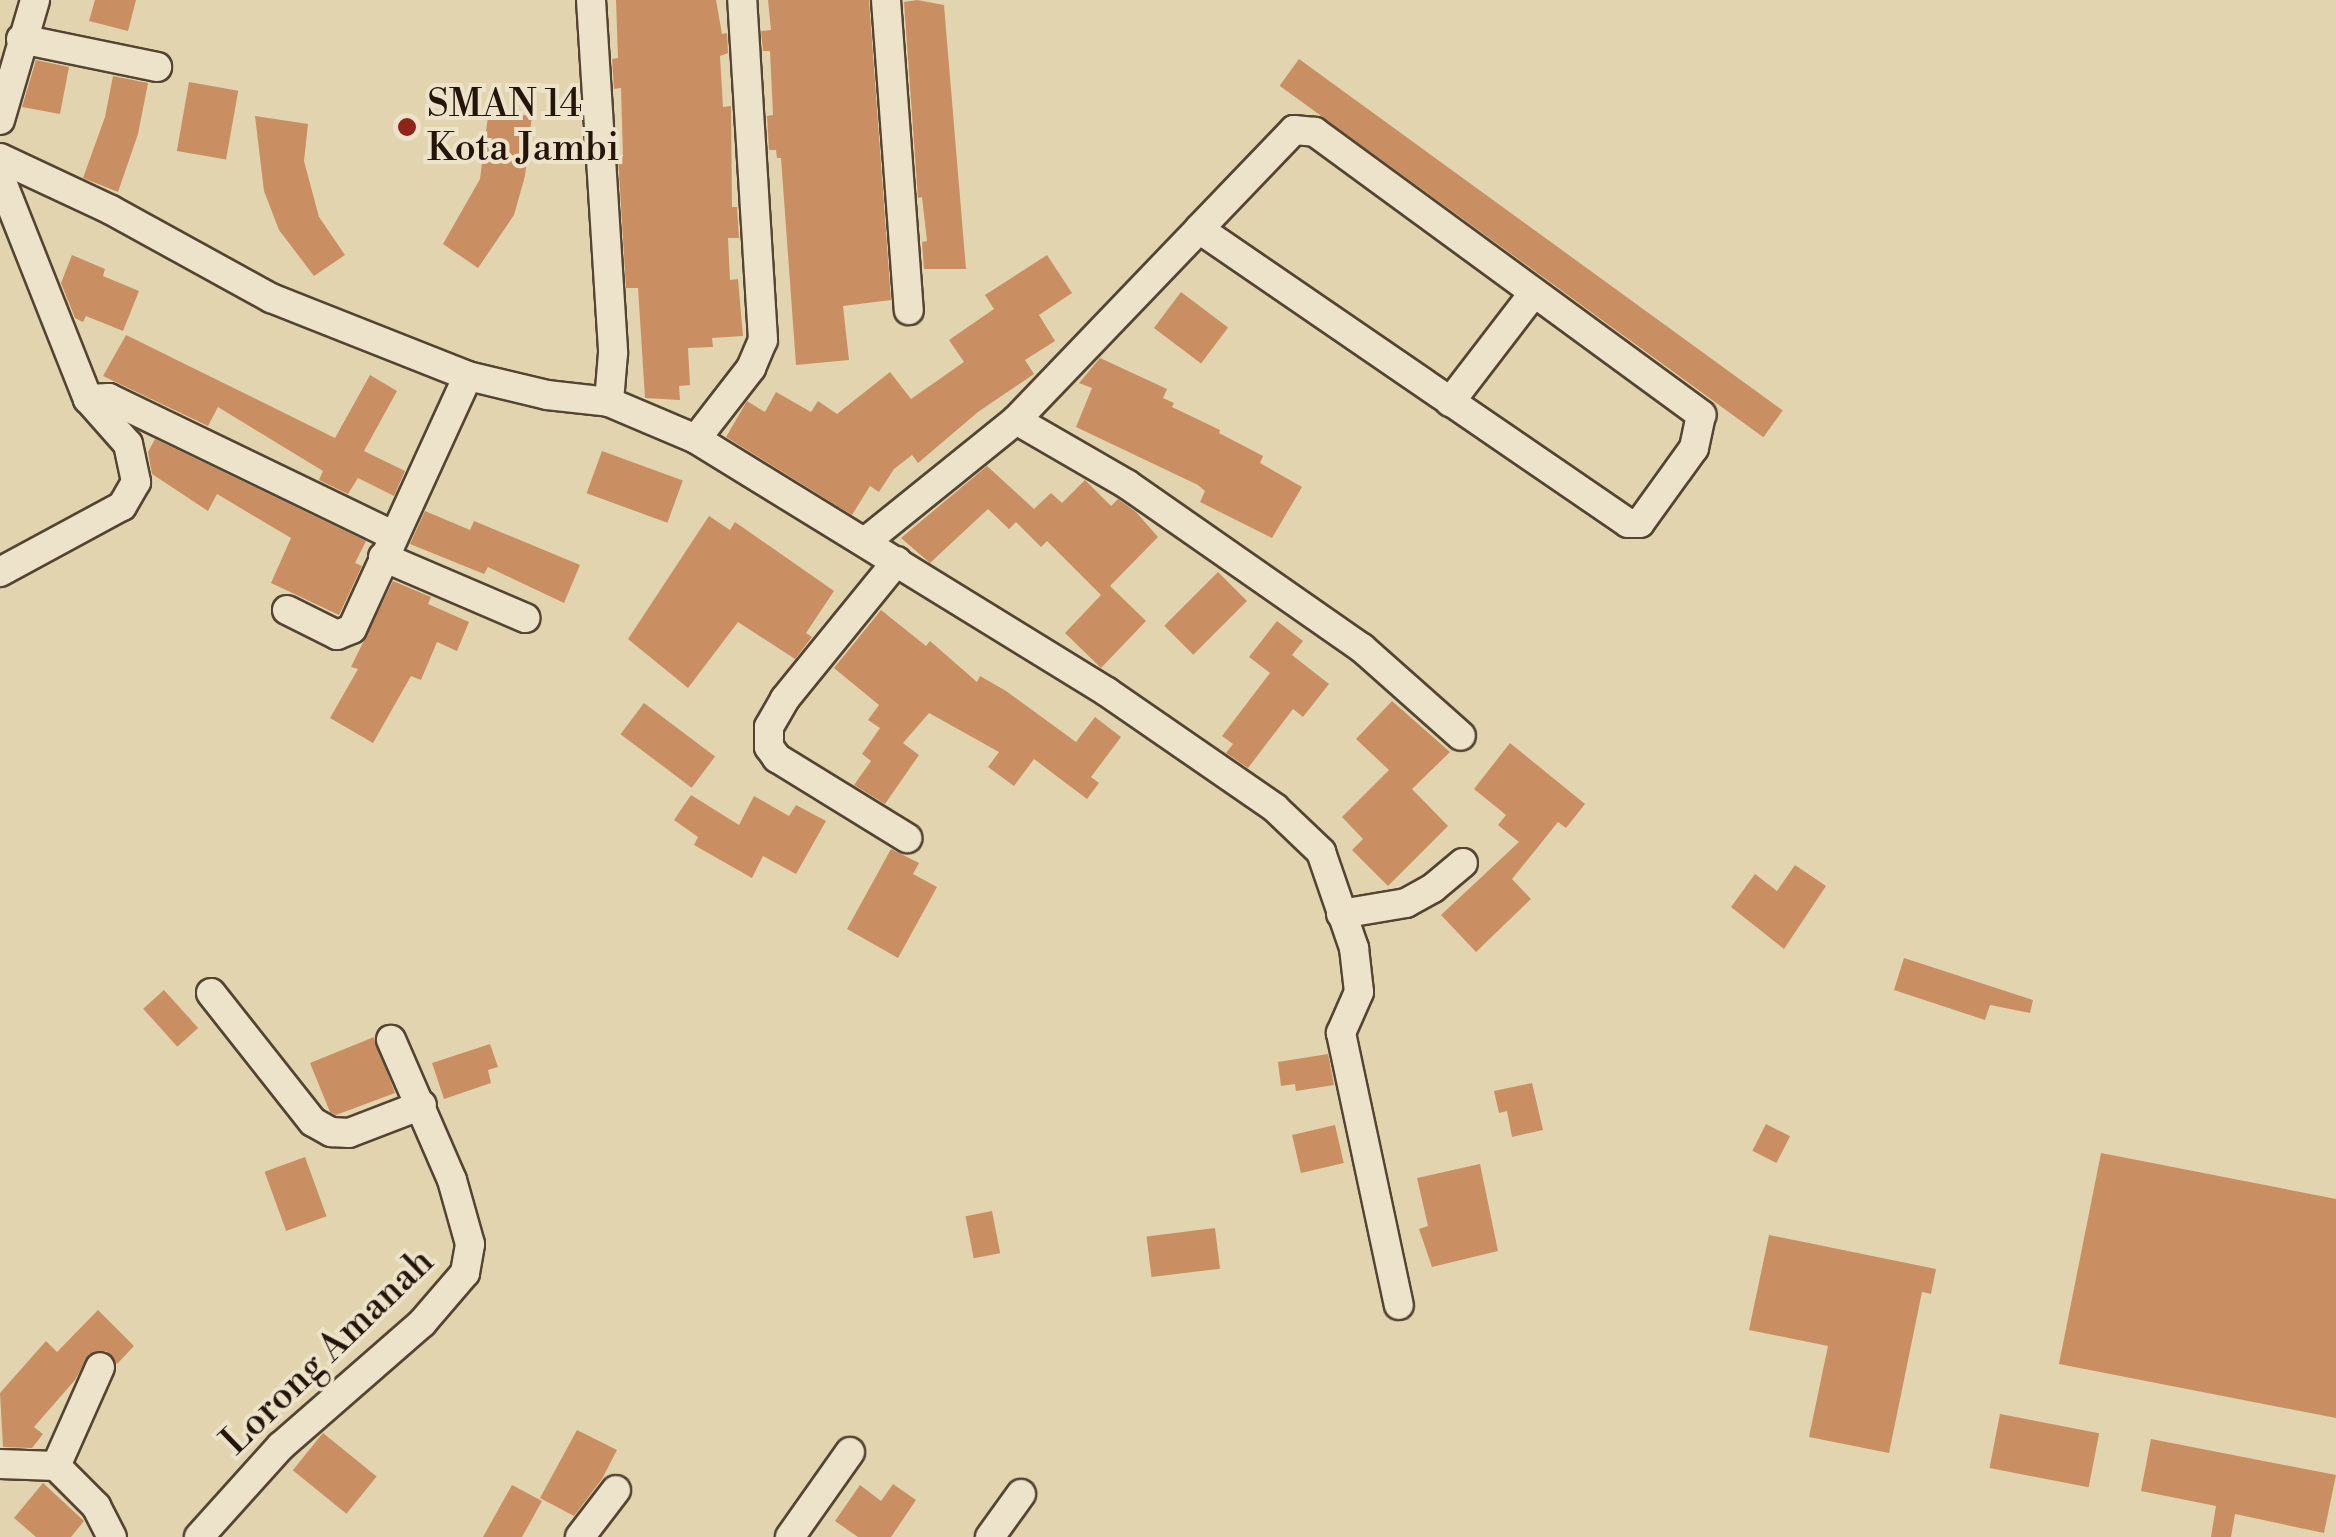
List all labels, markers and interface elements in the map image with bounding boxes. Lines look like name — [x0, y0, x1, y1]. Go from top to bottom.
place label: SMAN 14 Kota Jambi — [427, 82, 619, 172]
marker: SMAN 14 Kota Jambi — [396, 116, 418, 138]
street label: Lorong Amanah — [212, 1239, 444, 1465]

